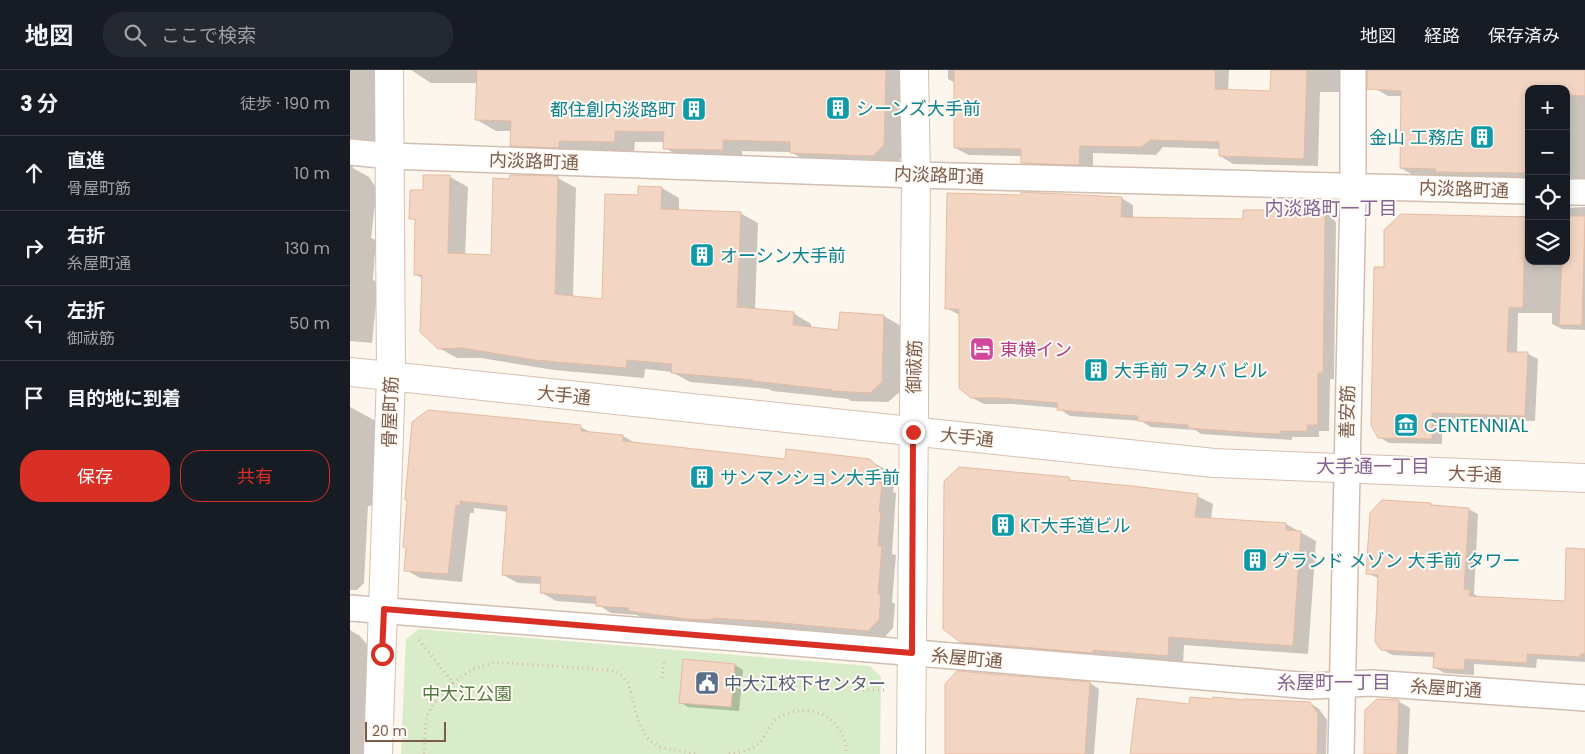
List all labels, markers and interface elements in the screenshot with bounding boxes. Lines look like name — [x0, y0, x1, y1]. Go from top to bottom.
search box — [103, 12, 453, 57]
text: 地図 — [25, 19, 73, 52]
icon: search — [121, 21, 149, 49]
text: ここで検索 — [161, 22, 256, 49]
text: 地図 — [1360, 23, 1396, 48]
text: 経路 — [1424, 23, 1460, 48]
text: 保存済み — [1488, 23, 1560, 48]
map controls — [1525, 85, 1570, 265]
button: + — [1525, 85, 1570, 130]
text: 3 分 — [20, 89, 58, 118]
text: 徒歩 · 190 m — [240, 92, 330, 115]
building icon: シーンズ大手前 — [825, 95, 851, 121]
building icon: 都住創内淡路町 — [681, 96, 707, 122]
place label: シーンズ大手前 — [856, 96, 981, 121]
place label: 都住創内淡路町 — [550, 97, 676, 122]
building icon: 金山 工務店 — [1469, 124, 1495, 150]
place label: 金山 工務店 — [1369, 125, 1464, 150]
button: − — [1525, 130, 1570, 175]
text: 直進 — [67, 147, 105, 174]
street label: 内淡路町通 — [489, 147, 579, 175]
icon: ahead — [20, 159, 48, 187]
street label: 内淡路町通 — [894, 161, 984, 189]
text: 10 m — [294, 162, 330, 185]
street label: 内淡路町通 — [1419, 175, 1509, 203]
button: locate — [1525, 175, 1570, 220]
text: 骨屋町筋 — [67, 177, 131, 200]
district label: 内淡路町一丁目 — [1264, 195, 1398, 222]
button: layers — [1525, 220, 1570, 265]
text: 右折 — [67, 222, 105, 249]
icon: right — [20, 234, 48, 262]
text: 130 m — [285, 237, 330, 260]
building icon: オーシン大手前 — [689, 242, 715, 268]
place label: オーシン大手前 — [720, 243, 846, 268]
text: 糸屋町通 — [67, 252, 131, 275]
text: 左折 — [67, 297, 105, 324]
icon: left — [20, 309, 48, 337]
text: 50 m — [289, 312, 330, 335]
text: 御祓筋 — [67, 327, 115, 350]
hotel icon: 東横イン — [969, 336, 995, 362]
place label: 東横イン — [1000, 337, 1072, 362]
street label: 御祓筋 — [901, 340, 927, 394]
building icon: 大手前 フタバ ビル — [1083, 357, 1109, 383]
place label: 大手前 フタバ ビル — [1114, 358, 1268, 383]
street label: 骨屋町筋 — [376, 376, 404, 448]
street label: 大手通 — [536, 380, 592, 410]
icon: arrive — [20, 384, 48, 412]
text: 目的地に到着 — [67, 385, 181, 412]
street label: 善安筋 — [1334, 385, 1360, 439]
museum icon: CENTENNIAL — [1393, 412, 1419, 438]
place label: CENTENNIAL — [1424, 413, 1529, 438]
route end — [902, 421, 925, 444]
street label: 大手通 — [939, 422, 995, 452]
button: 保存 — [20, 450, 170, 502]
button: 共有 — [180, 450, 330, 502]
district label: 大手通一丁目 — [1316, 453, 1430, 480]
street label: 大手通 — [1448, 461, 1502, 487]
building icon: サンマンション大手前 — [689, 464, 715, 490]
place label: サンマンション大手前 — [720, 465, 900, 490]
building icon: KT大手道ビル — [990, 512, 1016, 538]
place label: KT大手道ビル — [1020, 513, 1131, 538]
building icon: グランド メゾン 大手前 タワー — [1242, 547, 1268, 573]
place label: グランド メゾン 大手前 タワー — [1272, 548, 1520, 573]
street label: 糸屋町通 — [930, 642, 1004, 674]
route start — [371, 643, 394, 666]
district label: 糸屋町一丁目 — [1277, 669, 1391, 696]
public building icon: 中大江校下センター — [694, 670, 720, 696]
place label: 中大江校下センター — [724, 671, 886, 696]
street label: 糸屋町通 — [1409, 673, 1483, 703]
park label: 中大江公園 — [422, 681, 512, 706]
scale bar — [365, 719, 446, 742]
text: 20 m — [372, 721, 407, 741]

